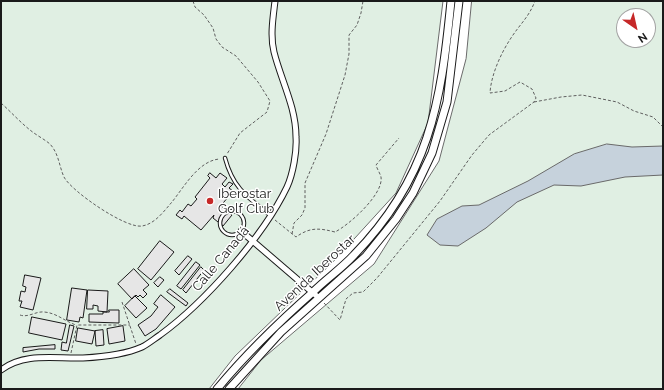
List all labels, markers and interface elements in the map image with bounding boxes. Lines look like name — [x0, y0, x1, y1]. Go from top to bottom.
north arrow — [616, 8, 656, 48]
text: N — [635, 30, 650, 45]
place label: Iberostar Golf Club — [218, 186, 274, 217]
marker: Iberostar Golf Club — [205, 196, 215, 206]
street label: Calle Canadá — [189, 223, 253, 295]
street label: Avenida Iberostar — [271, 232, 359, 314]

